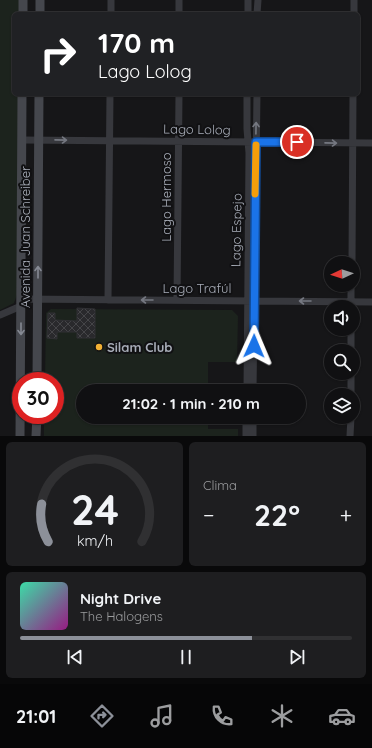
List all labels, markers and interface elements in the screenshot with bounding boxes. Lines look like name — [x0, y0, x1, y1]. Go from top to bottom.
text: 170 m — [98, 25, 175, 60]
icon: right — [32, 28, 84, 80]
text: Lago Lolog — [98, 60, 192, 83]
street label: Lago Lolog — [163, 120, 231, 138]
one-way arrow — [252, 122, 260, 135]
pin — [280, 125, 314, 159]
icon: arrive — [286, 131, 308, 153]
one-way arrow — [54, 136, 67, 144]
one-way arrow — [324, 139, 337, 147]
street label: Lago Hermoso — [158, 152, 174, 242]
street label: Avenida Juan Schreiber — [17, 166, 33, 308]
street label: Lago Espejo — [227, 193, 245, 267]
north arrow — [324, 256, 360, 292]
map controls — [324, 256, 360, 424]
one-way arrow — [34, 266, 42, 279]
street label: Lago Trafúl — [163, 280, 231, 296]
one-way arrow — [141, 296, 154, 304]
one-way arrow — [299, 297, 312, 305]
button: sound — [324, 300, 360, 336]
one-way arrow — [17, 322, 25, 335]
position arrow — [233, 325, 275, 367]
place label: Silam Club — [107, 339, 173, 355]
marker: Silam Club — [94, 342, 104, 352]
button: search — [324, 344, 360, 380]
speed limit sign: 30 — [12, 372, 64, 424]
button: layers — [324, 388, 360, 424]
text: 21:02 · 1 min · 210 m — [122, 394, 260, 413]
text: Clima — [203, 477, 237, 493]
text: 24 — [70, 483, 119, 535]
text: 22° — [254, 496, 300, 534]
text: − — [203, 501, 214, 529]
text: + — [340, 501, 352, 529]
text: km/h — [76, 532, 113, 550]
text: Night Drive — [80, 589, 161, 608]
text: The Halogens — [80, 608, 163, 624]
icon: previous — [64, 646, 86, 668]
icon: pause — [175, 646, 197, 668]
icon: next — [286, 646, 308, 668]
icon: directions — [88, 702, 116, 730]
icon: music — [148, 702, 176, 730]
icon: phone — [208, 702, 236, 730]
icon: climate — [268, 702, 296, 730]
icon: car — [328, 702, 356, 730]
text: 21:01 — [16, 705, 56, 728]

